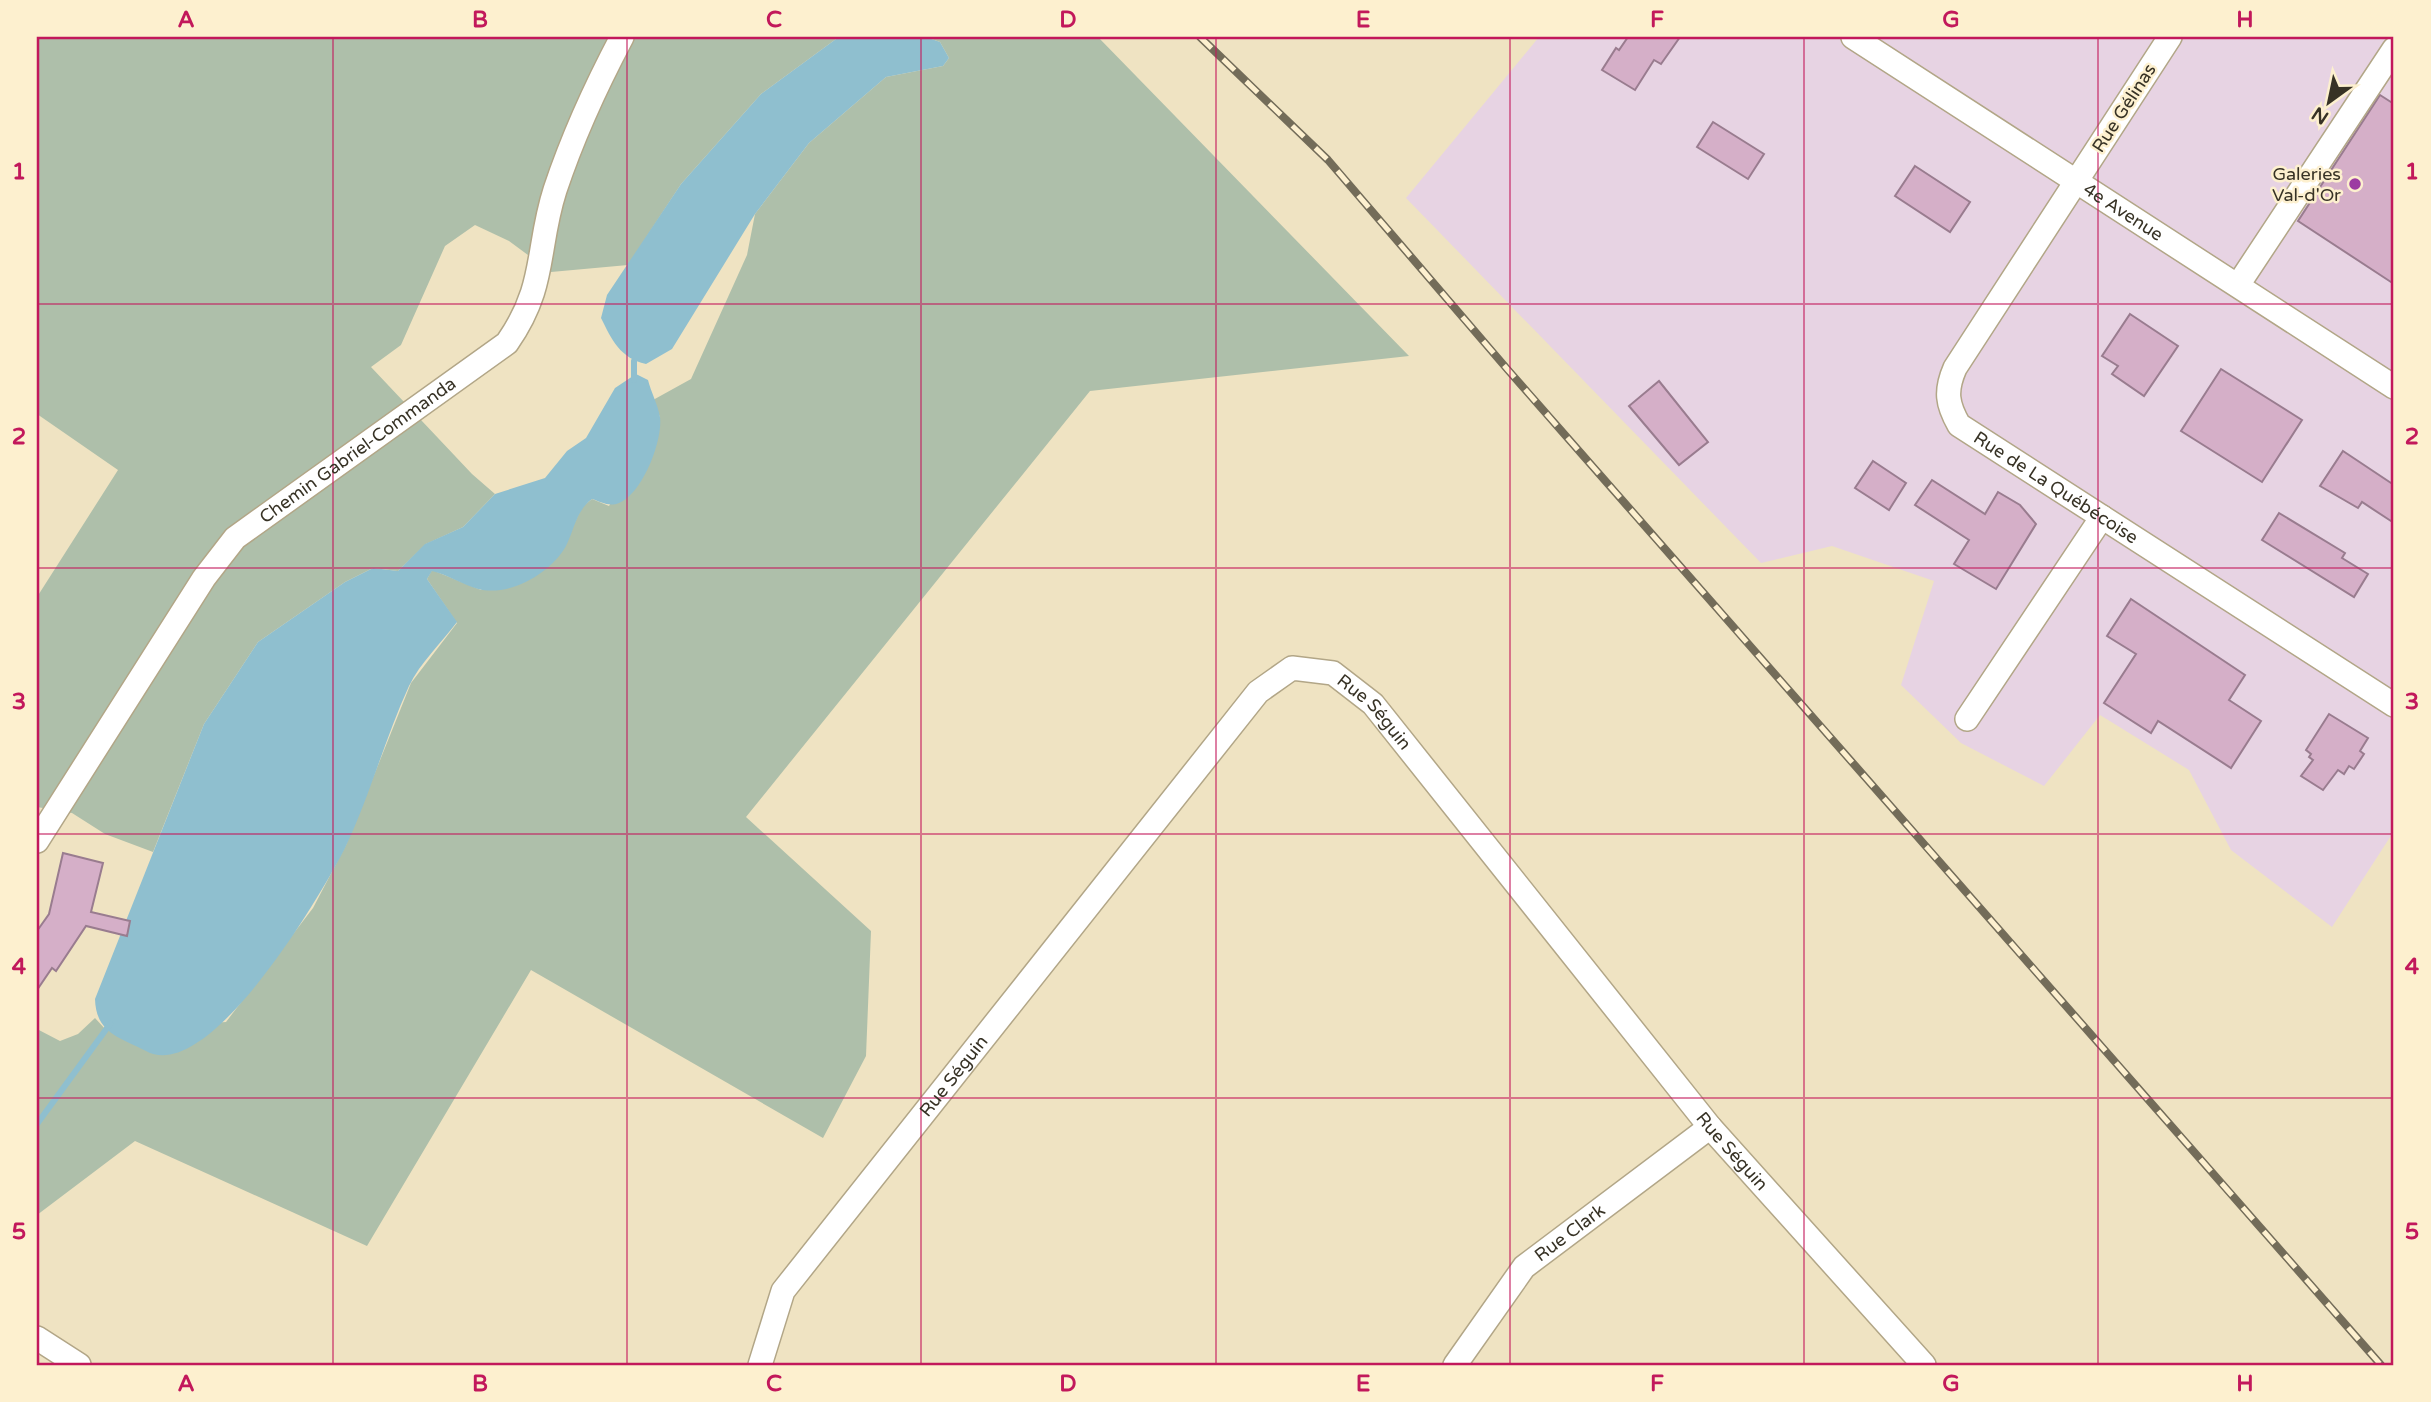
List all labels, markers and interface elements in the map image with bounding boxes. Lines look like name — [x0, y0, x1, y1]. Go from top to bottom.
text: A — [177, 6, 195, 34]
text: B — [472, 6, 488, 34]
text: C — [766, 6, 782, 34]
text: D — [1059, 6, 1077, 34]
text: E — [1356, 6, 1370, 34]
text: F — [1650, 6, 1664, 34]
text: G — [1942, 6, 1960, 34]
text: H — [2236, 6, 2254, 34]
street label: Rue Gélinas — [2087, 60, 2161, 156]
north arrow — [2294, 66, 2364, 136]
text: N — [2308, 102, 2333, 129]
text: 1 — [12, 158, 26, 186]
text: 1 — [2405, 158, 2419, 186]
place label: Galeries Val-d'Or — [2272, 163, 2341, 206]
marker: Galeries Val-d'Or — [2347, 176, 2363, 192]
street label: 4e Avenue — [2079, 178, 2167, 246]
street label: Chemin Gabriel-Commanda — [255, 372, 460, 528]
text: 2 — [12, 423, 26, 451]
text: 2 — [2405, 423, 2419, 451]
street label: Rue de La Québécoise — [1970, 426, 2142, 548]
street label: Rue Séguin — [1333, 669, 1416, 754]
text: 3 — [12, 688, 26, 716]
text: 3 — [2405, 688, 2419, 716]
text: 4 — [12, 953, 27, 981]
text: 4 — [2405, 953, 2420, 981]
street label: Rue Séguin — [915, 1031, 993, 1121]
street label: Rue Séguin — [1691, 1107, 1773, 1195]
street label: Rue Clark — [1530, 1199, 1609, 1266]
text: 5 — [12, 1218, 26, 1246]
text: 5 — [2405, 1218, 2419, 1246]
text: A — [177, 1370, 195, 1398]
text: B — [472, 1370, 488, 1398]
text: C — [766, 1370, 782, 1398]
text: D — [1059, 1370, 1077, 1398]
text: E — [1356, 1370, 1370, 1398]
text: F — [1650, 1370, 1664, 1398]
text: G — [1942, 1370, 1960, 1398]
text: H — [2236, 1370, 2254, 1398]

